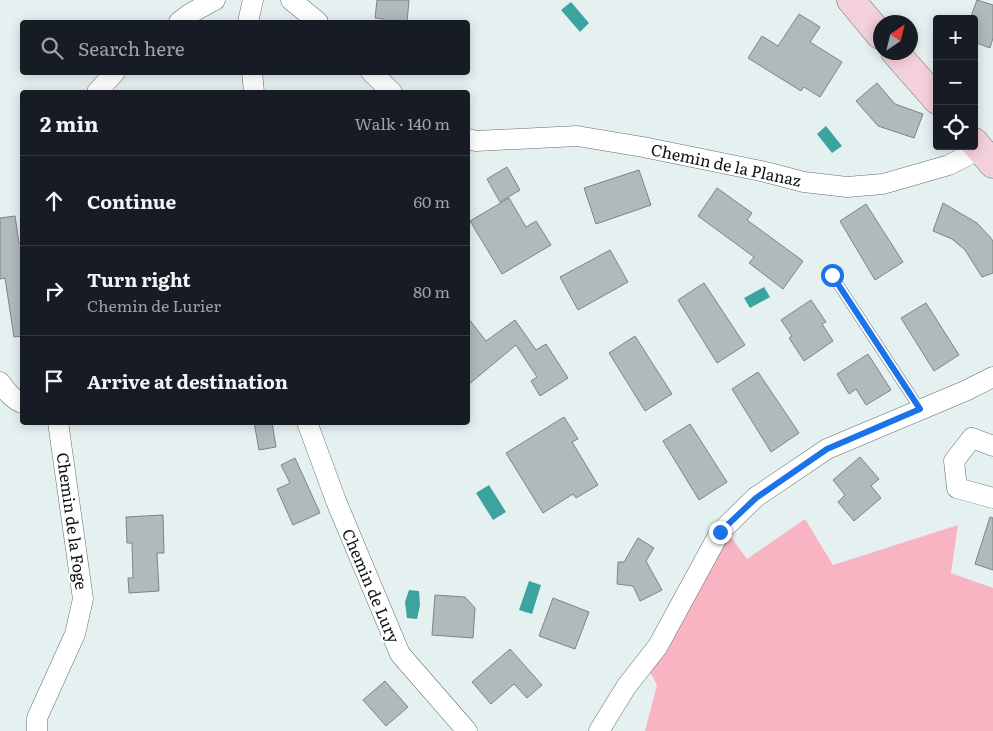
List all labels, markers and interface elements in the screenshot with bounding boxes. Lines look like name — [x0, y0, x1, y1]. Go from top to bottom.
north arrow — [873, 15, 918, 60]
map controls — [933, 15, 978, 150]
button: + — [933, 15, 978, 60]
search box — [20, 20, 470, 75]
icon: search — [38, 34, 66, 62]
text: Search here — [78, 34, 185, 62]
button: − — [933, 60, 978, 105]
button: locate — [933, 105, 978, 150]
text: 2 min — [40, 107, 99, 138]
text: Walk · 140 m — [355, 111, 450, 135]
street label: Chemin de la Planaz — [649, 136, 804, 192]
icon: ahead — [40, 187, 68, 215]
text: Continue — [87, 187, 176, 215]
text: 60 m — [413, 189, 450, 213]
route start — [821, 264, 844, 287]
text: Turn right — [87, 265, 191, 293]
icon: right — [40, 277, 68, 305]
text: 80 m — [413, 279, 450, 303]
text: Chemin de Lurier — [87, 293, 221, 317]
icon: arrive — [40, 367, 68, 395]
text: Arrive at destination — [87, 367, 288, 395]
street label: Chemin de la Foge — [51, 451, 94, 591]
route end — [709, 521, 732, 544]
street label: Chemin de Lury — [337, 525, 407, 647]

